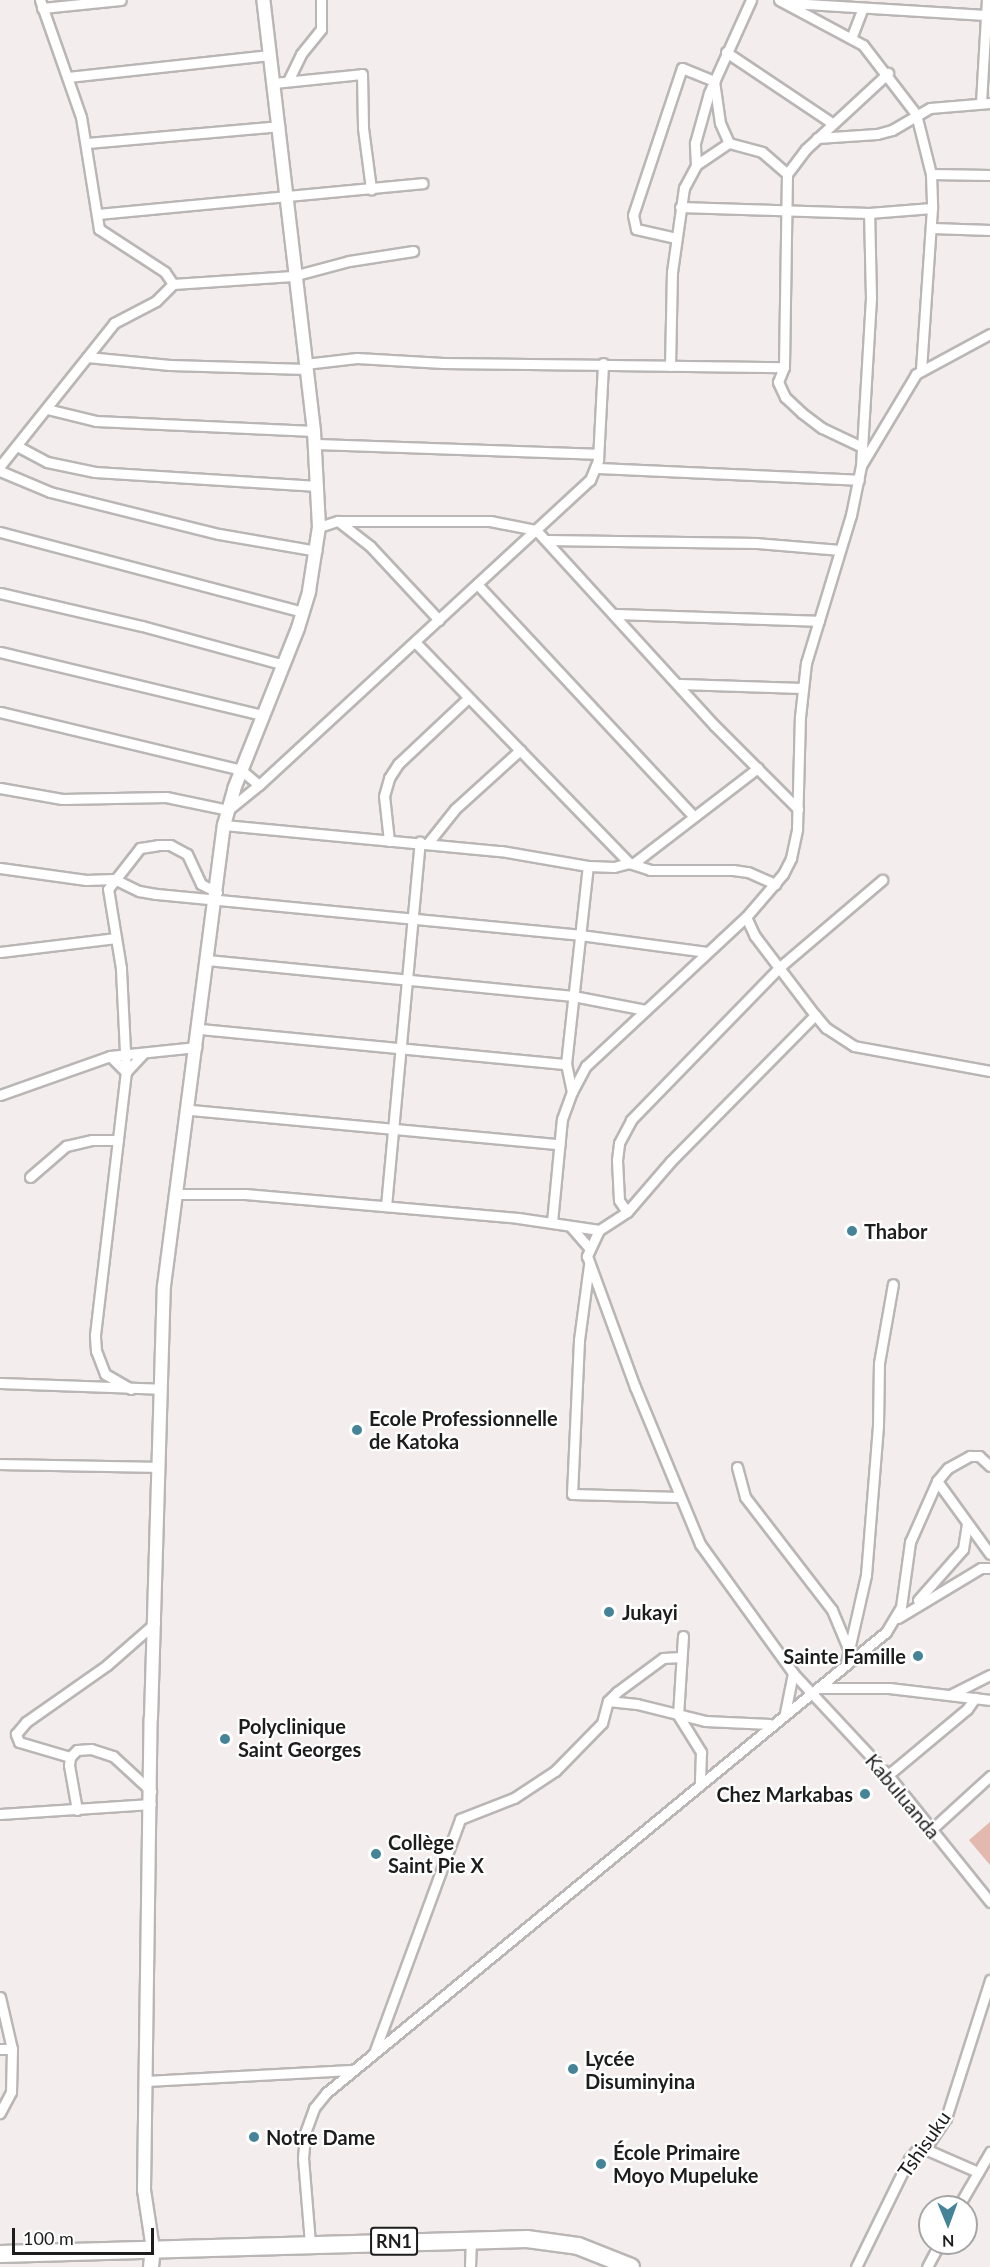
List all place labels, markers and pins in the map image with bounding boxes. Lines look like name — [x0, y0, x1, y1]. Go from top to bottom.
place label: Thabor — [864, 1219, 928, 1243]
marker: Thabor — [845, 1224, 859, 1238]
place label: Ecole Professionnelle de Katoka — [369, 1406, 558, 1453]
marker: Ecole Professionnelle de Katoka — [350, 1423, 364, 1437]
place label: Jukayi — [622, 1600, 678, 1624]
marker: Jukayi — [600, 1603, 618, 1621]
place label: Sainte Famille — [783, 1644, 906, 1668]
marker: Sainte Famille — [911, 1649, 925, 1663]
place label: Polyclinique Saint Georges — [238, 1715, 361, 1762]
marker: Polyclinique Saint Georges — [216, 1730, 234, 1748]
place label: Chez Markabas — [716, 1782, 853, 1806]
marker: Chez Markabas — [858, 1787, 872, 1801]
place label: Collège Saint Pie X — [388, 1830, 484, 1877]
marker: Collège Saint Pie X — [369, 1847, 383, 1861]
place label: Lycée Disuminyina — [585, 2046, 695, 2093]
marker: Lycée Disuminyina — [566, 2062, 580, 2076]
place label: Notre Dame — [266, 2125, 375, 2149]
marker: Notre Dame — [247, 2130, 261, 2144]
place label: École Primaire Moyo Mupeluke — [613, 2140, 758, 2187]
marker: École Primaire Moyo Mupeluke — [594, 2157, 608, 2171]

